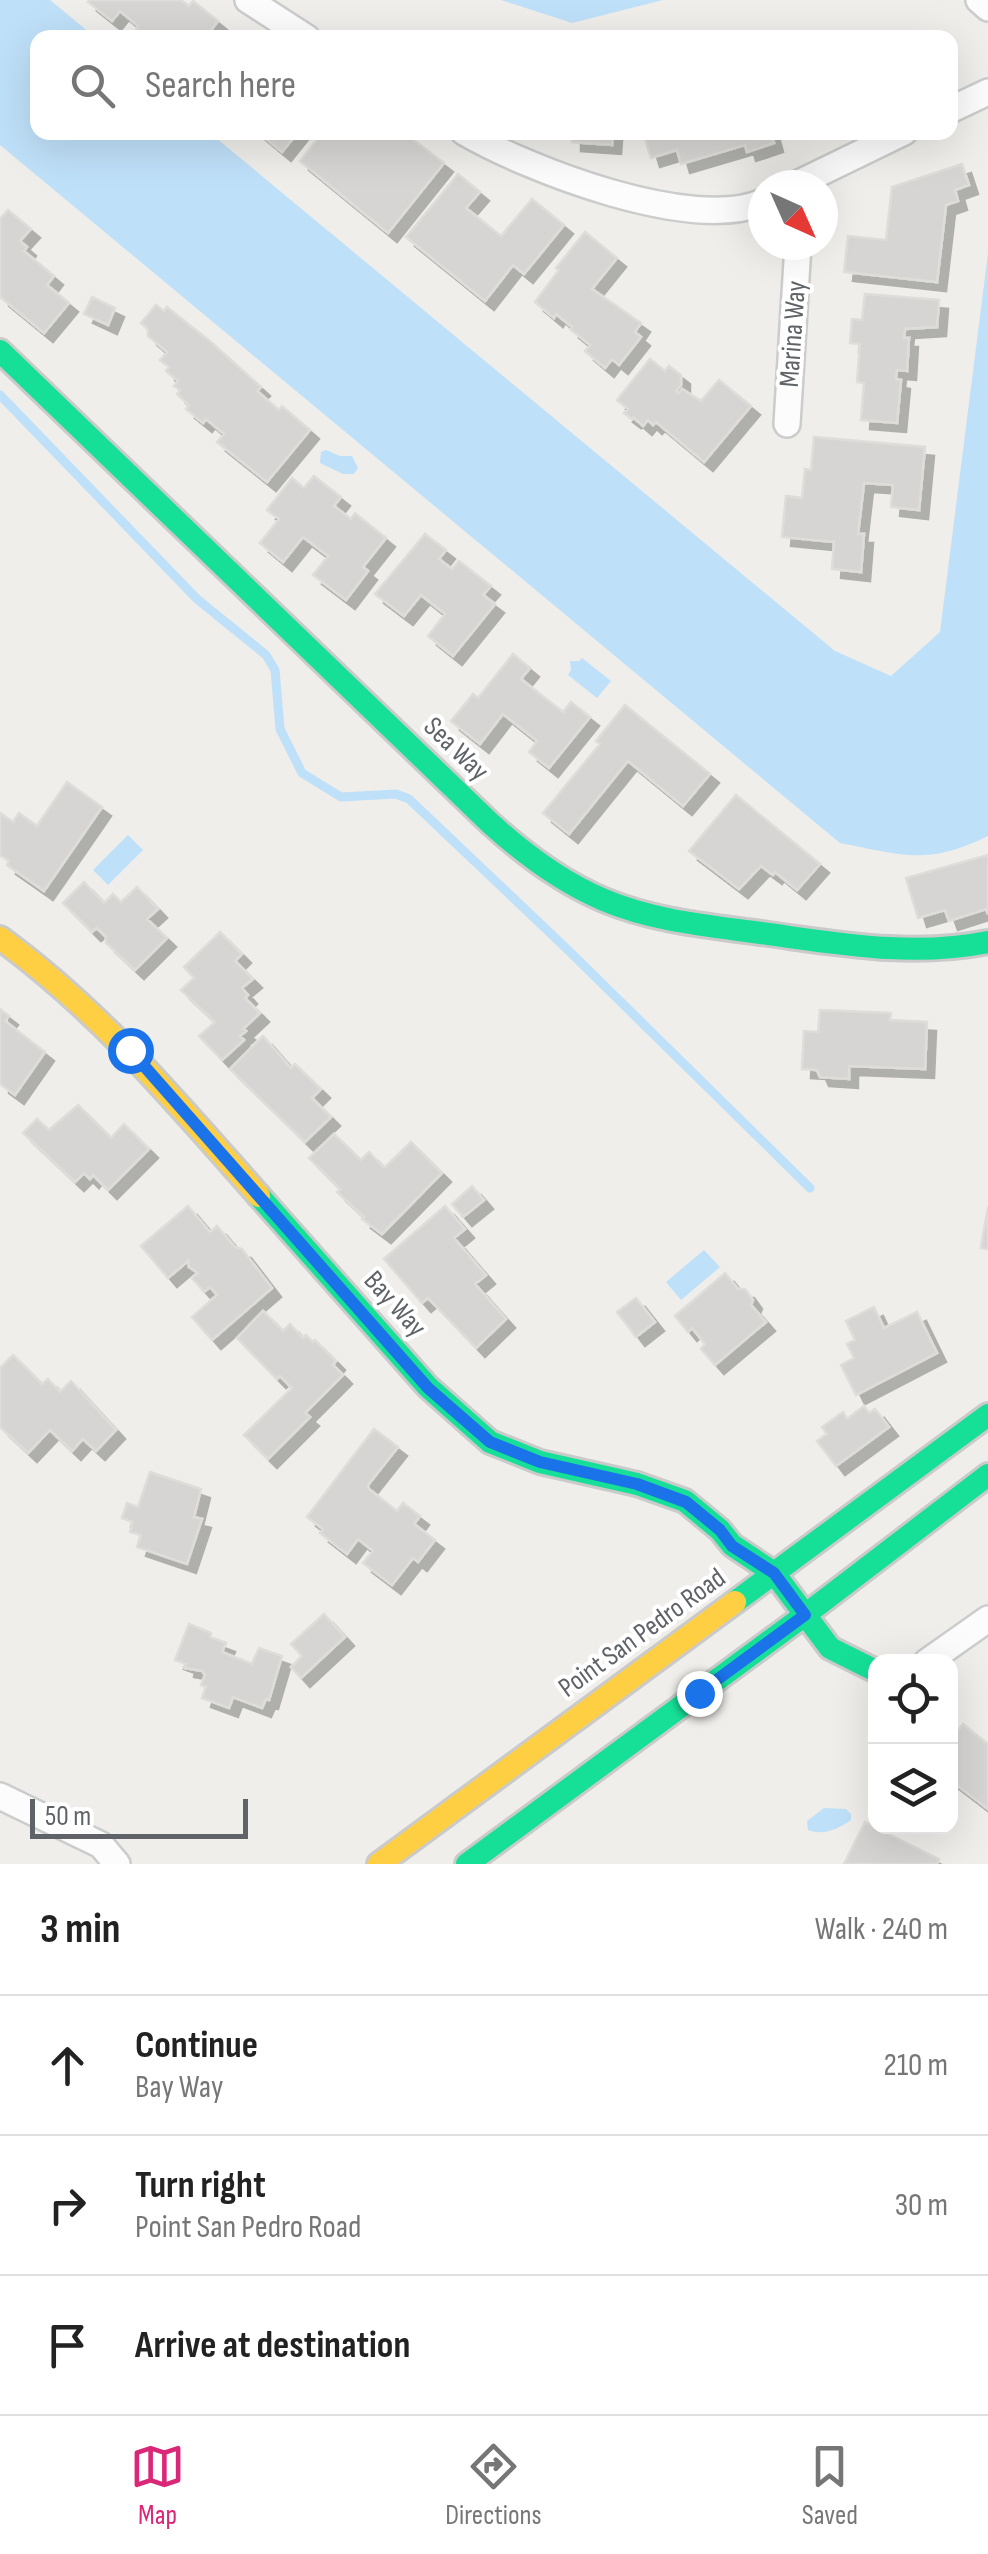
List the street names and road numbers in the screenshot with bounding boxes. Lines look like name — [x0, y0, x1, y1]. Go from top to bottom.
street label: Marina Way — [773, 279, 813, 388]
street label: Sea Way — [417, 710, 495, 788]
street label: Bay Way — [357, 1264, 433, 1344]
street label: Point San Pedro Road — [552, 1561, 732, 1705]

